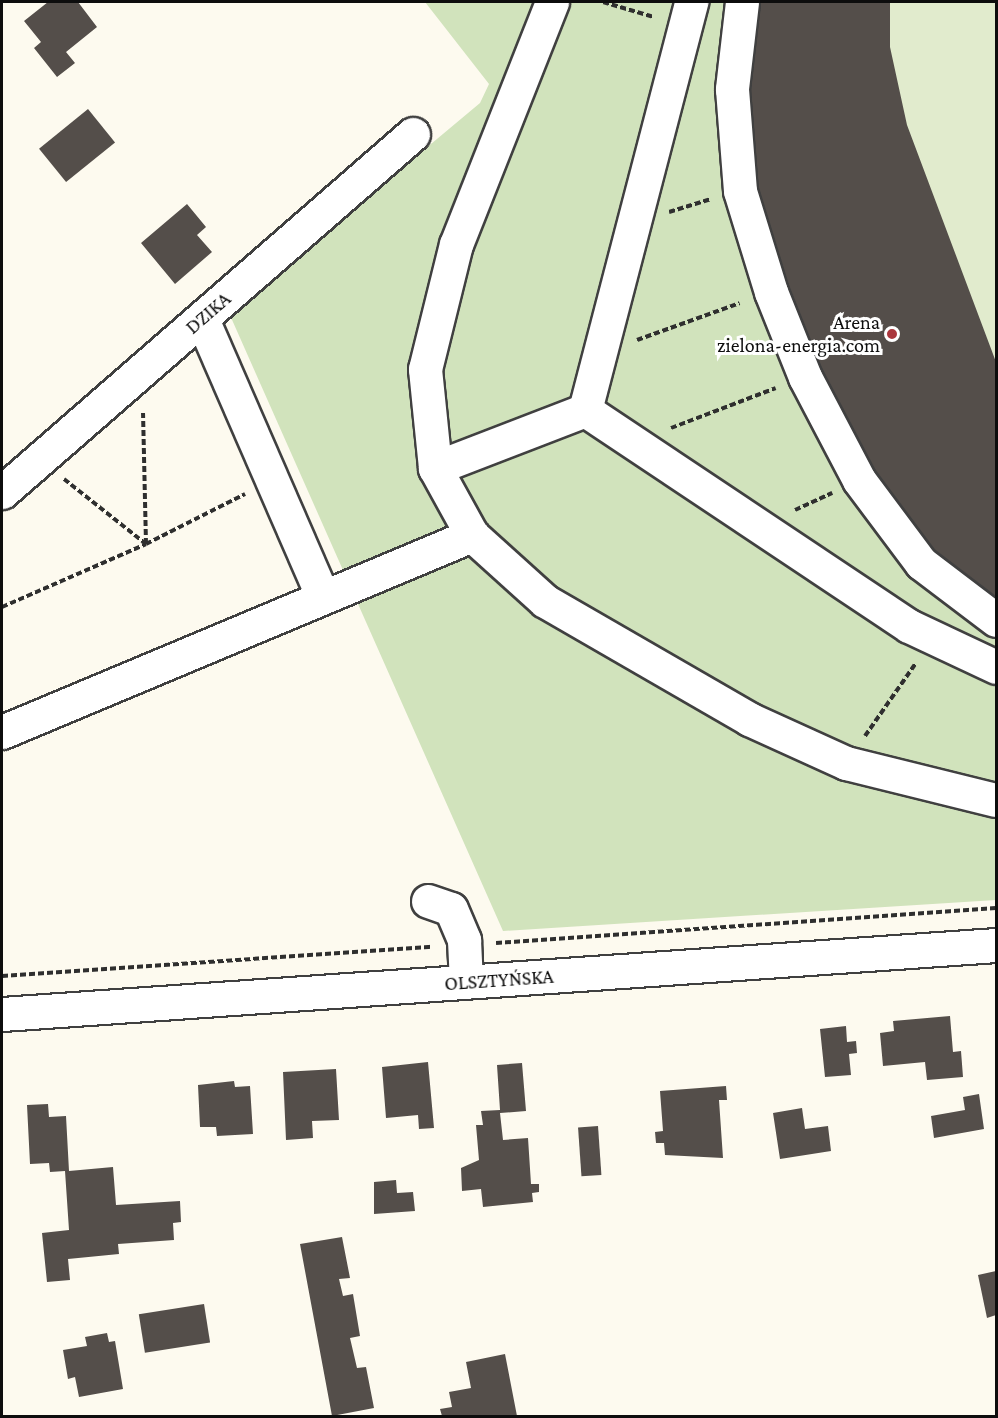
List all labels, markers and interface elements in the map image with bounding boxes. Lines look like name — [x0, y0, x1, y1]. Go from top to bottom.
street label: DZIKA — [180, 287, 236, 339]
place label: Arena zielona-energia.com — [717, 310, 880, 357]
marker: Arena zielona-energia.com — [885, 327, 899, 341]
street label: OLSZTYŃSKA — [444, 964, 554, 996]

